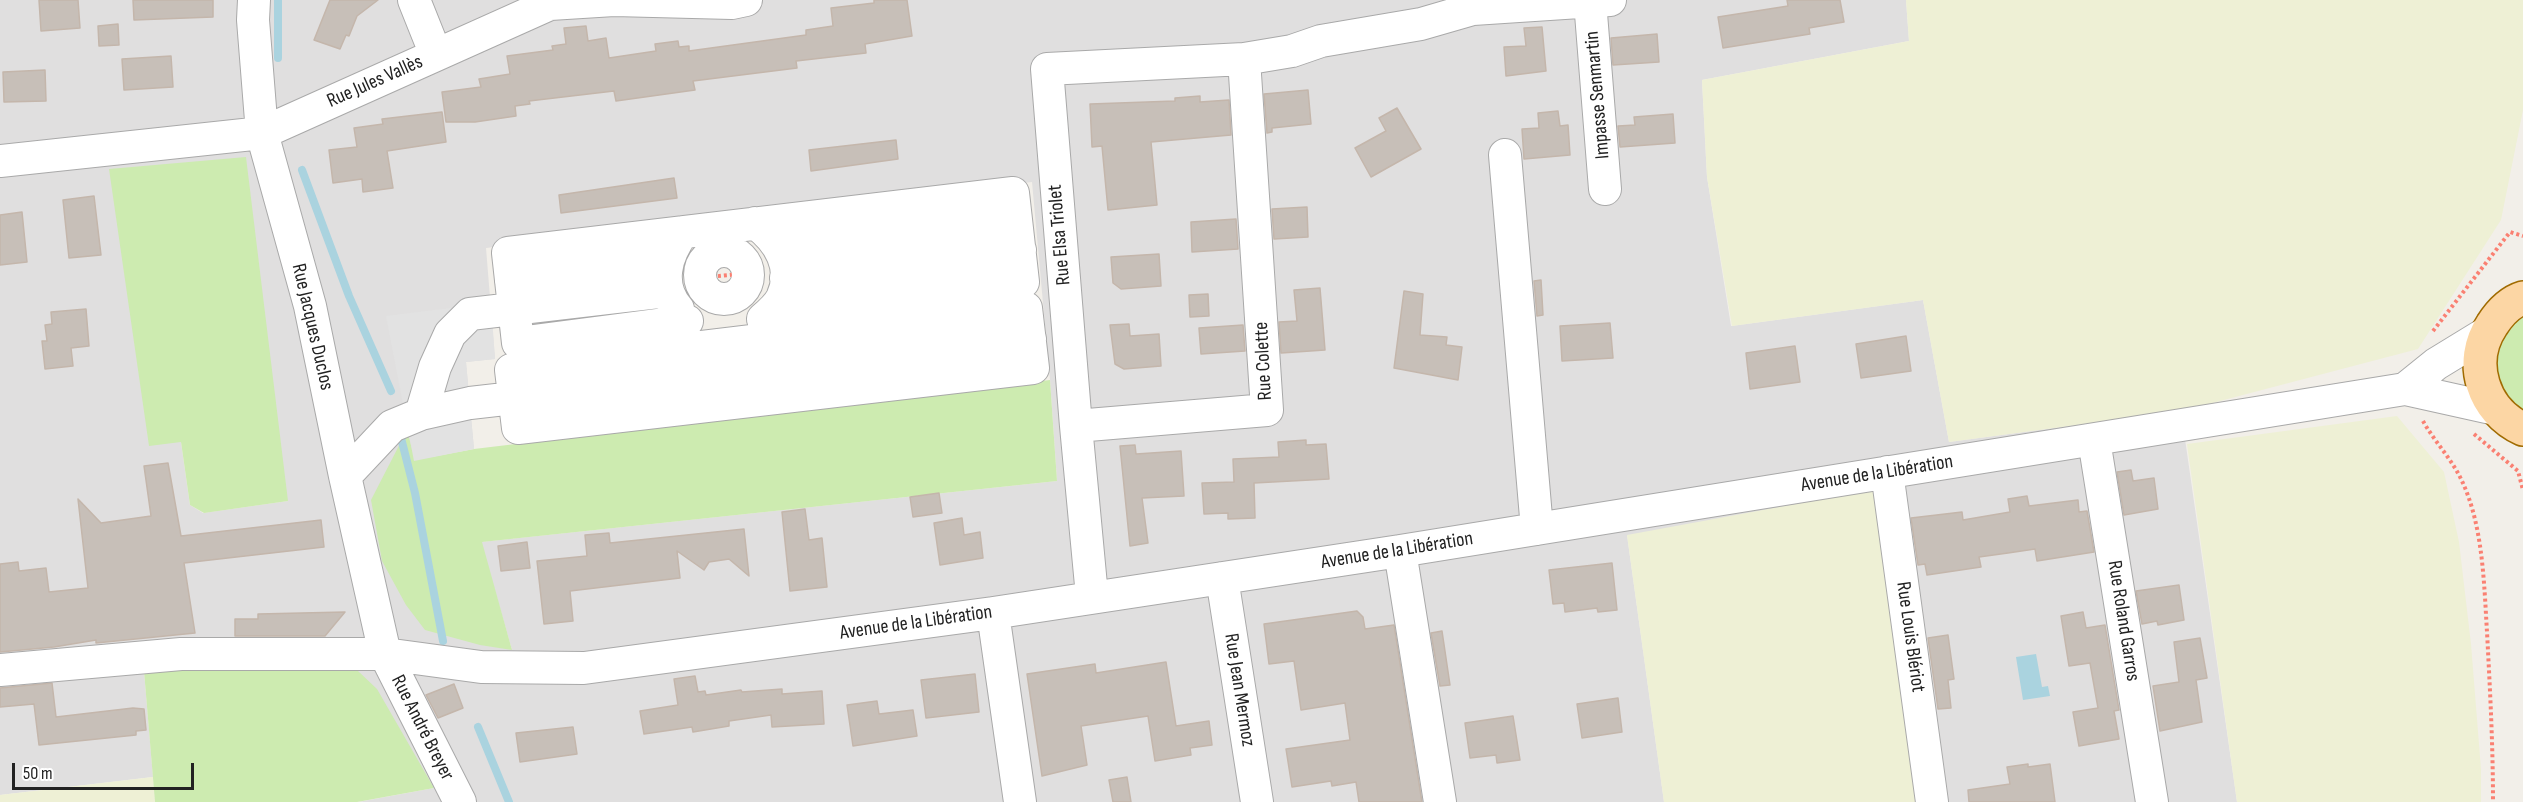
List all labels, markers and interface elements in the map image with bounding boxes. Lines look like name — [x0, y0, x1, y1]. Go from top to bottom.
street label: Impasse Senmartin — [1580, 30, 1616, 160]
street label: Rue Jules Vallès — [323, 50, 427, 114]
street label: Rue Elsa Triolet — [1044, 184, 1076, 286]
street label: Rue Jacques Duclos — [286, 261, 338, 393]
street label: Rue Colette — [1250, 321, 1278, 401]
street label: Avenue de la Libération — [1799, 450, 1955, 498]
street label: Avenue de la Libération — [1319, 527, 1475, 575]
street label: Rue Roland Garros — [2102, 559, 2144, 683]
street label: Rue Louis Blériot — [1890, 580, 1930, 694]
street label: Avenue de la Libération — [838, 600, 994, 646]
street label: Rue Jean Mermoz — [1218, 632, 1260, 748]
street label: Rue André Breyer — [385, 671, 459, 785]
scale bar — [15, 751, 196, 789]
text: 50 m — [23, 763, 53, 784]

